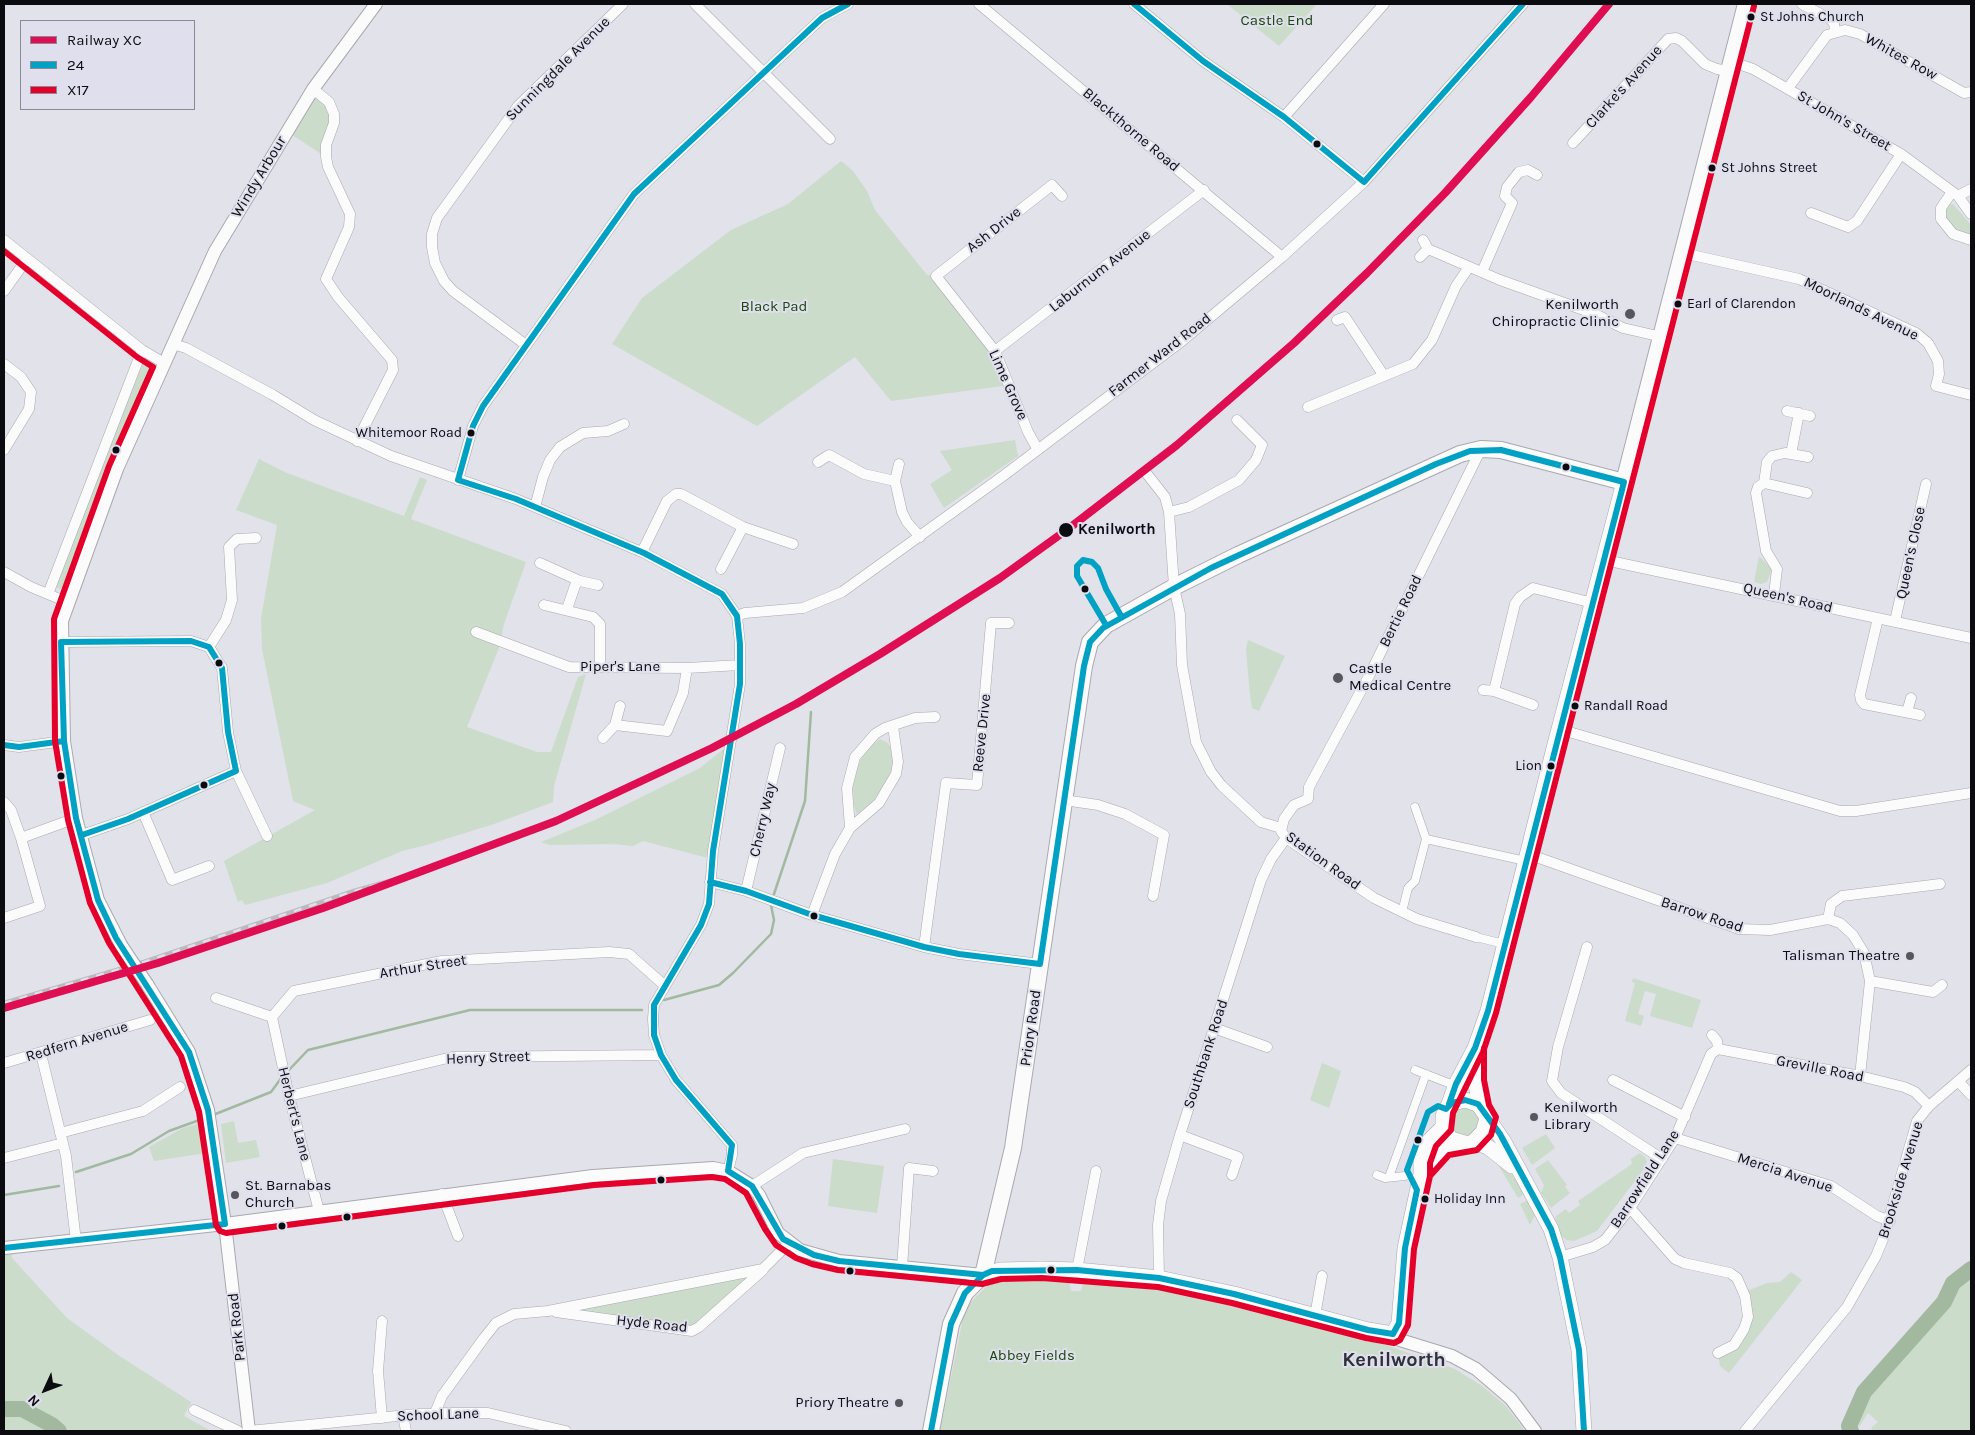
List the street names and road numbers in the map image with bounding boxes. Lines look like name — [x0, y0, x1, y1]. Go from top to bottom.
street label: Sunningdale Avenue — [502, 13, 614, 125]
street label: Whites Row — [1862, 30, 1940, 84]
street label: Clarke's Avenue — [1582, 42, 1666, 132]
street label: Blackthorne Road — [1079, 84, 1183, 176]
street label: St John's Street — [1794, 87, 1894, 155]
street label: Windy Arbour — [228, 133, 290, 221]
street label: Ash Drive — [963, 203, 1025, 257]
street label: Laburnum Avenue — [1046, 226, 1154, 316]
street label: Moorlands Avenue — [1801, 273, 1921, 345]
street label: Farmer Ward Road — [1105, 309, 1215, 401]
street label: Lime Grove — [984, 347, 1032, 423]
street label: Queen's Close — [1892, 505, 1930, 601]
street label: Bertie Road — [1376, 572, 1426, 650]
street label: Queen's Road — [1741, 579, 1835, 617]
street label: Piper's Lane — [580, 658, 660, 676]
street label: Reeve Drive — [969, 693, 995, 773]
street label: Cherry Way — [746, 781, 780, 859]
street label: Station Road — [1282, 828, 1364, 894]
street label: Barrow Road — [1659, 893, 1745, 937]
street label: Arthur Street — [378, 951, 468, 983]
street label: Priory Road — [1017, 989, 1045, 1067]
street label: Southbank Road — [1180, 997, 1232, 1111]
street label: Redfern Avenue — [24, 1018, 130, 1066]
street label: Henry Street — [446, 1048, 530, 1068]
street label: Greville Road — [1775, 1052, 1865, 1086]
street label: Herbert's Lane — [274, 1065, 314, 1163]
street label: Brookside Avenue — [1875, 1119, 1927, 1241]
street label: Barrowfield Lane — [1607, 1127, 1683, 1231]
street label: Mercia Avenue — [1735, 1149, 1835, 1197]
street label: Park Road — [224, 1292, 250, 1362]
street label: Hyde Road — [615, 1311, 689, 1337]
street label: School Lane — [397, 1405, 479, 1425]

